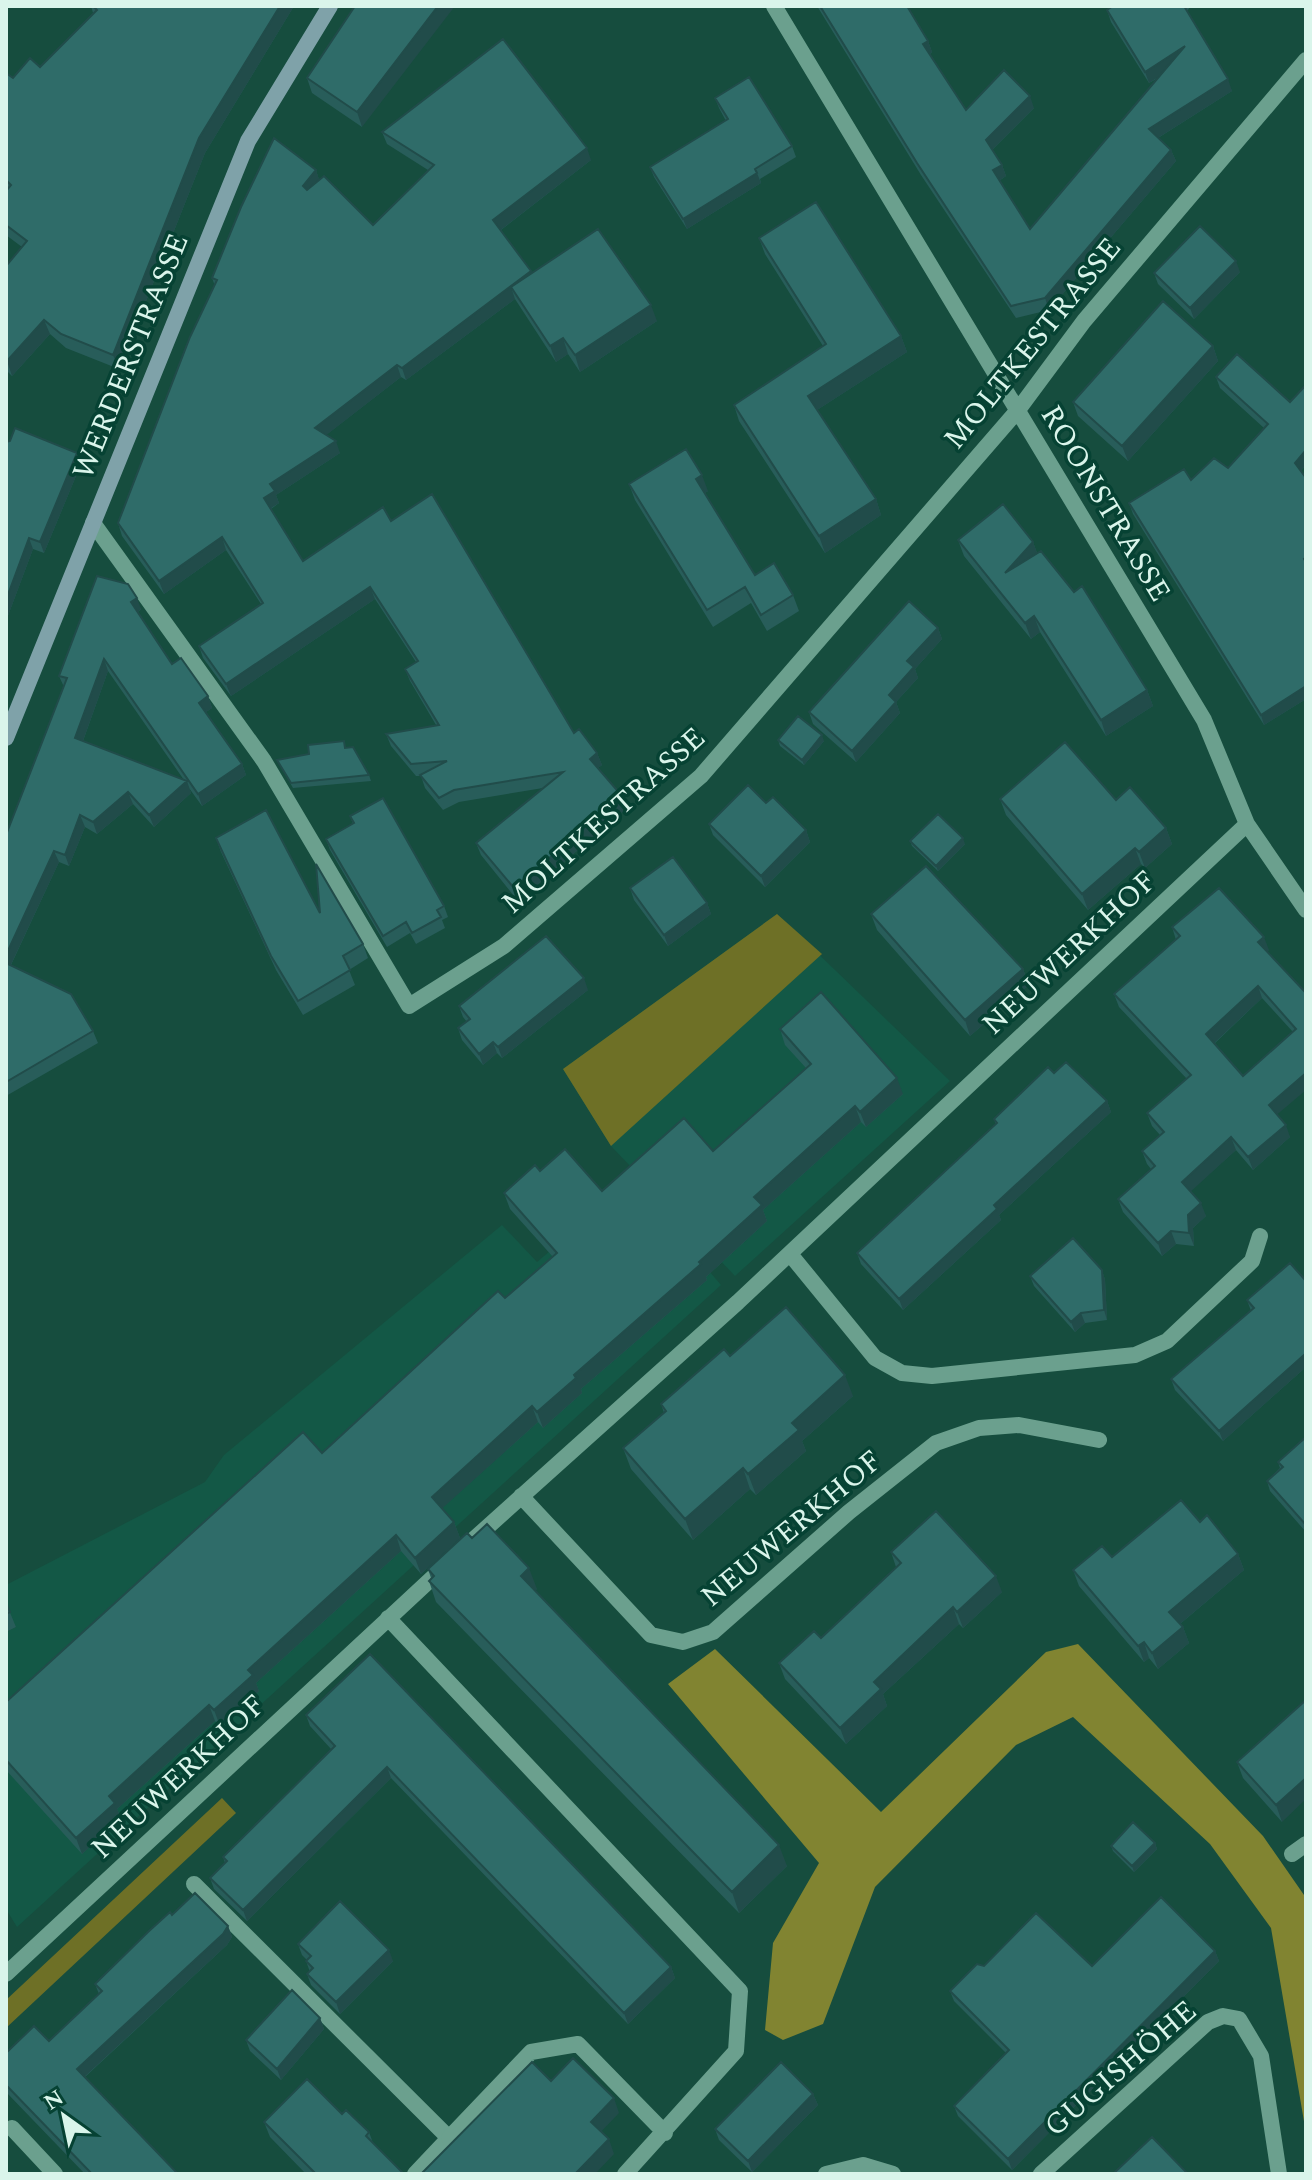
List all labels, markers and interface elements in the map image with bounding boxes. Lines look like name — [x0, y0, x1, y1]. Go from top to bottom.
street label: WERDERSTRASSE — [61, 227, 201, 486]
street label: MOLTKESTRASSE — [933, 228, 1133, 460]
street label: ROONSTRASSE — [1028, 396, 1182, 611]
street label: MOLTKESTRASSE — [491, 716, 716, 925]
street label: NEUWERKHOF — [972, 859, 1168, 1046]
street label: NEUWERKHOF — [691, 1439, 893, 1619]
street label: NEUWERKHOF — [81, 1683, 277, 1870]
street label: GUGISHÖHE — [1034, 1989, 1207, 2148]
north arrow — [24, 2076, 104, 2156]
text: N — [37, 2082, 70, 2119]

